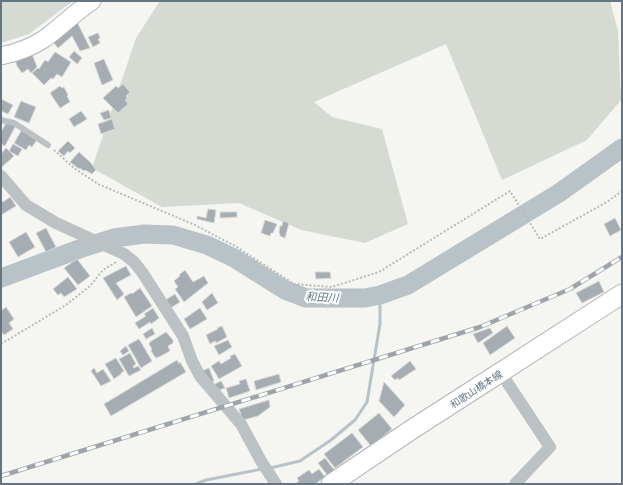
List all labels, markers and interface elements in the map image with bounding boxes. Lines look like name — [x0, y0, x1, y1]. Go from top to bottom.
water label: 和田川 — [305, 290, 340, 305]
street label: 和歌山橋本線 — [448, 368, 504, 410]

